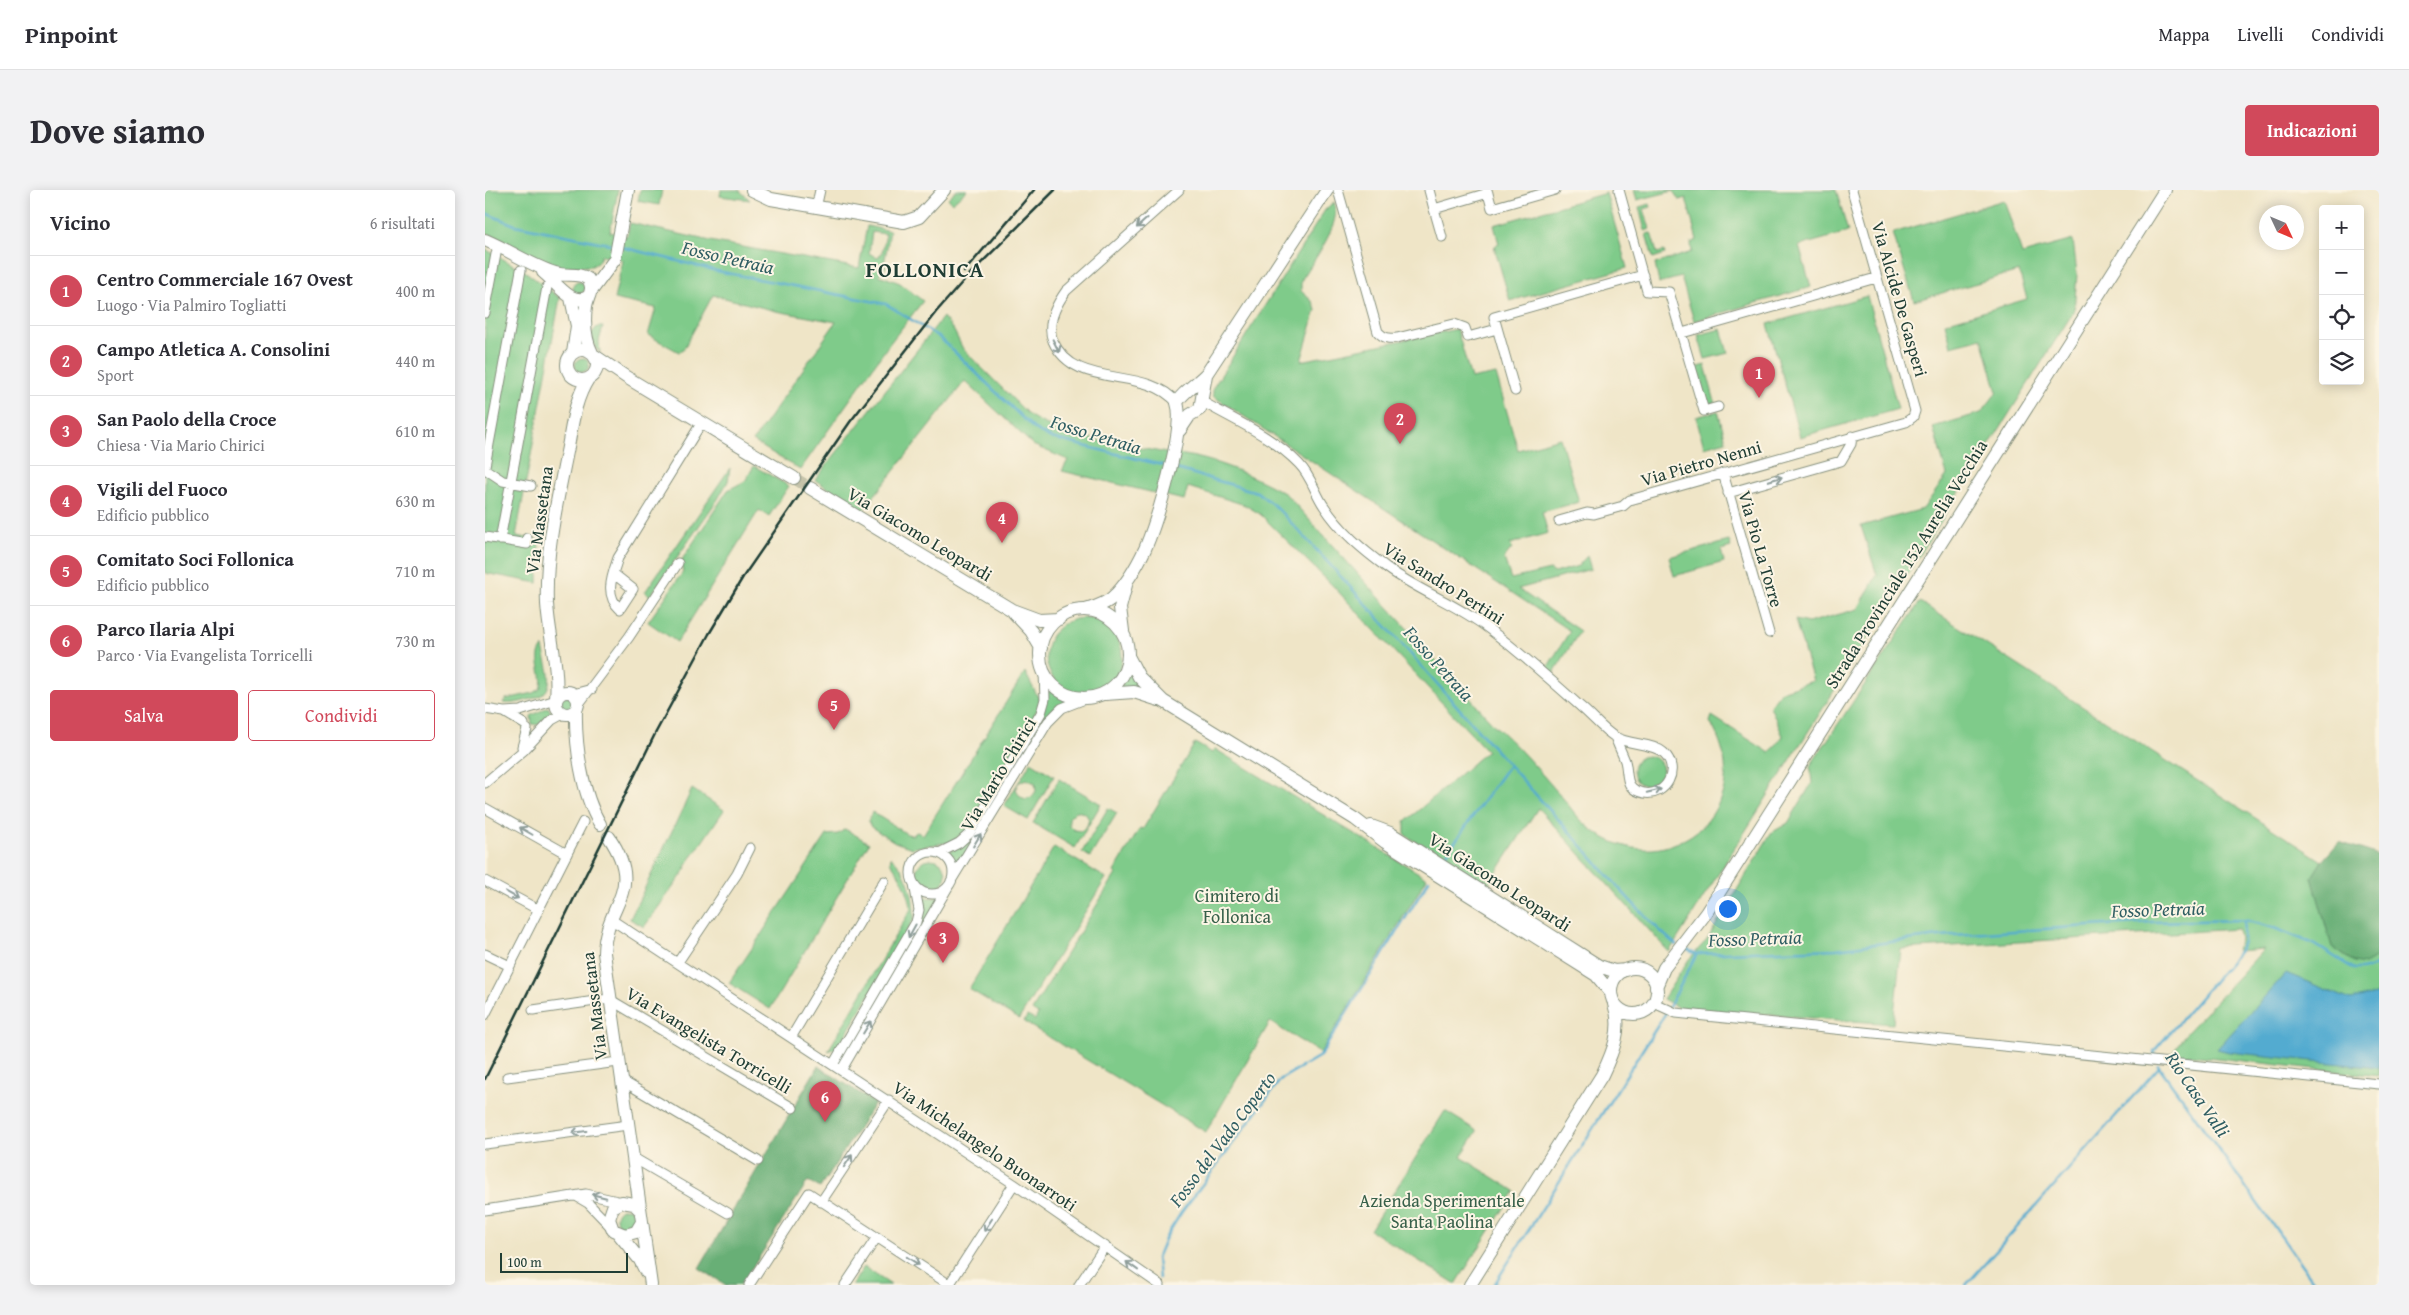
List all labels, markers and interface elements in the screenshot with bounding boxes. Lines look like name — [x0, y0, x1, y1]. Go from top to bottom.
text: Pinpoint — [25, 17, 118, 52]
text: Mappa — [2158, 21, 2210, 48]
text: Livelli — [2238, 21, 2284, 48]
text: Condividi — [2312, 21, 2384, 48]
text: Dove siamo — [30, 105, 205, 156]
button: Indicazioni — [2245, 105, 2379, 156]
north arrow — [2259, 205, 2304, 250]
map controls — [2319, 205, 2364, 385]
button: + — [2319, 205, 2364, 250]
text: Vicino — [50, 207, 110, 238]
text: 6 risultati — [370, 211, 435, 235]
one-way arrow — [1136, 217, 1149, 228]
street label: Via Alcide De Gasperi — [1865, 218, 1935, 380]
water label: Fosso Petraia — [678, 233, 777, 281]
button: − — [2319, 250, 2364, 295]
district label: FOLLONICA — [866, 253, 984, 285]
text: Centro Commerciale 167 Ovest — [97, 265, 353, 293]
text: 1 — [62, 279, 70, 303]
text: 400 m — [395, 279, 435, 303]
text: Luogo · Via Palmiro Togliatti — [97, 293, 287, 317]
button: locate — [2319, 295, 2364, 340]
text: Campo Atletica A. Consolini — [97, 335, 330, 363]
one-way arrow — [1052, 338, 1061, 353]
button: layers — [2319, 340, 2364, 385]
text: 2 — [62, 349, 70, 373]
text: 440 m — [395, 349, 435, 373]
pin: 1 — [1743, 357, 1775, 398]
text: Sport — [97, 363, 134, 387]
pin: 2 — [1384, 403, 1416, 444]
text: San Paolo della Croce — [97, 405, 277, 433]
water label: Fosso Petraia — [1046, 407, 1145, 461]
text: 3 — [62, 419, 70, 443]
text: 610 m — [395, 419, 435, 443]
text: Chiesa · Via Mario Chirici — [97, 433, 265, 457]
street label: Via Pietro Nenni — [1637, 433, 1765, 493]
street label: Strada Provinciale 152 Aurelia Vecchia — [1818, 434, 1994, 694]
street label: Via Massetana — [518, 464, 560, 576]
one-way arrow — [1767, 474, 1783, 484]
text: Vigili del Fuoco — [97, 475, 228, 503]
street label: Via Giacomo Leopardi — [842, 480, 998, 588]
street label: Via Pio La Torre — [1731, 488, 1791, 610]
text: 4 — [62, 489, 70, 513]
text: 630 m — [395, 489, 435, 513]
pin: 4 — [986, 502, 1018, 543]
text: Edificio pubblico — [97, 503, 209, 527]
street label: Via Sandro Pertini — [1378, 535, 1510, 631]
text: Comitato Soci Follonica — [97, 545, 294, 573]
text: 5 — [62, 559, 70, 583]
text: 710 m — [395, 559, 435, 583]
text: Edificio pubblico — [97, 573, 209, 597]
text: Parco Ilaria Alpi — [97, 615, 235, 643]
water label: Fosso Petraia — [1397, 618, 1481, 707]
text: 6 — [62, 629, 70, 653]
text: 730 m — [395, 629, 435, 653]
text: Parco · Via Evangelista Torricelli — [97, 643, 313, 667]
pin: 5 — [818, 689, 850, 730]
button: Salva — [50, 690, 238, 741]
button: Condividi — [248, 690, 435, 741]
street label: Via Mario Chirici — [953, 712, 1043, 836]
one-way arrow — [1645, 786, 1661, 795]
one-way arrow — [519, 826, 534, 835]
street label: Via Giacomo Leopardi — [1423, 826, 1577, 938]
one-way arrow — [973, 833, 983, 848]
park label: Cimitero di Follonica — [1195, 882, 1279, 930]
one-way arrow — [504, 891, 518, 901]
water label: Fosso Petraia — [2110, 893, 2205, 925]
your location — [1715, 896, 1741, 922]
pin: 3 — [927, 922, 959, 963]
water label: Fosso Petraia — [1707, 922, 1802, 954]
one-way arrow — [906, 923, 916, 938]
street label: Via Massetana — [574, 950, 614, 1062]
street label: Via Evangelista Torricelli — [621, 980, 797, 1100]
one-way arrow — [862, 1021, 872, 1035]
water label: Rio Casa Valli — [2158, 1045, 2237, 1143]
water label: Fosso del Vado Coperto — [1161, 1066, 1282, 1213]
street label: Via Michelangelo Buonarroti — [887, 1074, 1083, 1218]
pin: 6 — [809, 1081, 841, 1122]
one-way arrow — [572, 1127, 588, 1137]
one-way arrow — [843, 1154, 854, 1168]
park label: Azienda Sperimentale Santa Paolina — [1359, 1187, 1525, 1235]
one-way arrow — [592, 1191, 608, 1200]
one-way arrow — [983, 1217, 993, 1231]
scale bar — [500, 1250, 627, 1273]
text: 100 m — [507, 1252, 542, 1272]
one-way arrow — [906, 1256, 920, 1266]
one-way arrow — [1126, 1260, 1139, 1271]

